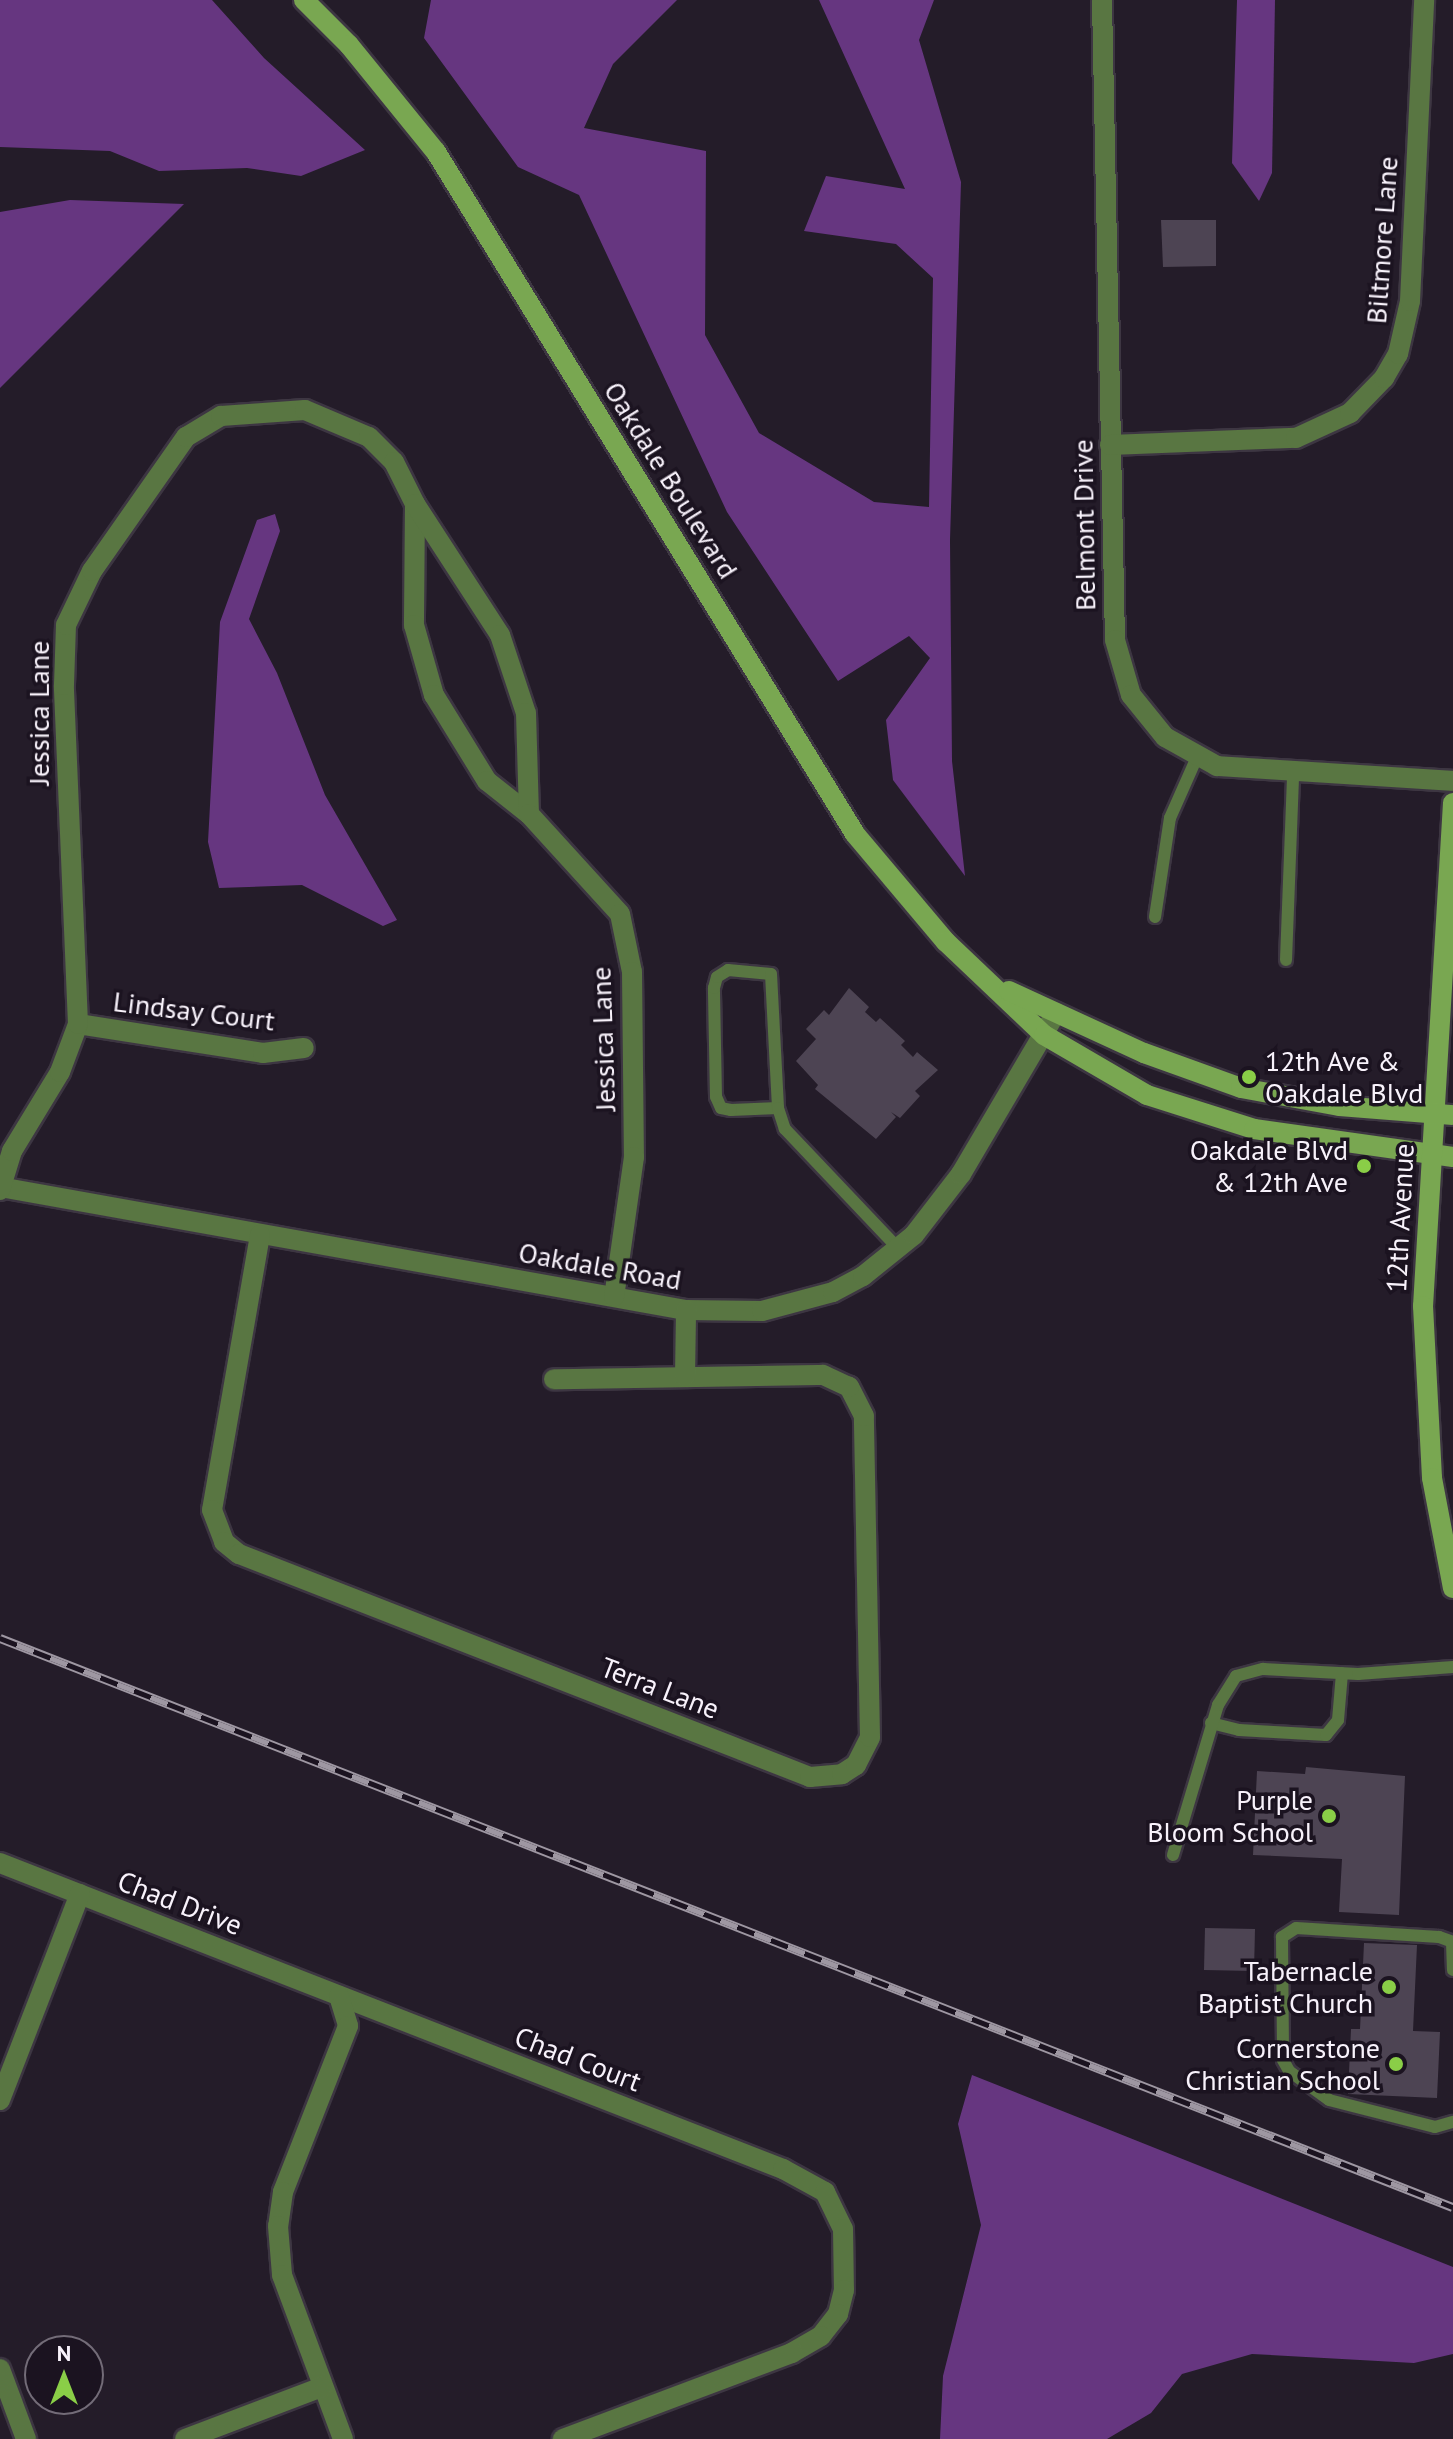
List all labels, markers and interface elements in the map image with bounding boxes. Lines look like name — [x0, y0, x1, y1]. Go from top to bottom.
street label: Biltmore Lane — [1359, 155, 1405, 325]
street label: Oakdale Boulevard — [597, 375, 745, 585]
street label: Belmont Drive — [1066, 439, 1102, 611]
street label: Jessica Lane — [22, 641, 56, 785]
street label: Jessica Lane — [584, 966, 622, 1112]
street label: Lindsay Court — [111, 984, 277, 1038]
place label: 12th Ave & Oakdale Blvd — [1265, 1044, 1423, 1110]
marker: 12th Ave & Oakdale Blvd — [1240, 1068, 1258, 1086]
place label: Oakdale Blvd & 12th Ave — [1190, 1133, 1348, 1199]
street label: 12th Avenue — [1379, 1142, 1421, 1294]
marker: Oakdale Blvd & 12th Ave — [1355, 1157, 1373, 1175]
street label: Oakdale Road — [516, 1235, 684, 1297]
street label: Terra Lane — [596, 1650, 724, 1726]
place label: Purple Bloom School — [1147, 1783, 1313, 1849]
marker: Purple Bloom School — [1320, 1807, 1338, 1825]
street label: Chad Drive — [113, 1864, 247, 1942]
place label: Tabernacle Baptist Church — [1198, 1954, 1373, 2020]
marker: Tabernacle Baptist Church — [1380, 1978, 1398, 1996]
street label: Chad Court — [510, 2020, 646, 2098]
place label: Cornerstone Christian School — [1185, 2031, 1380, 2097]
marker: Cornerstone Christian School — [1387, 2055, 1405, 2073]
north arrow — [24, 2335, 104, 2415]
text: N — [57, 2339, 71, 2367]

